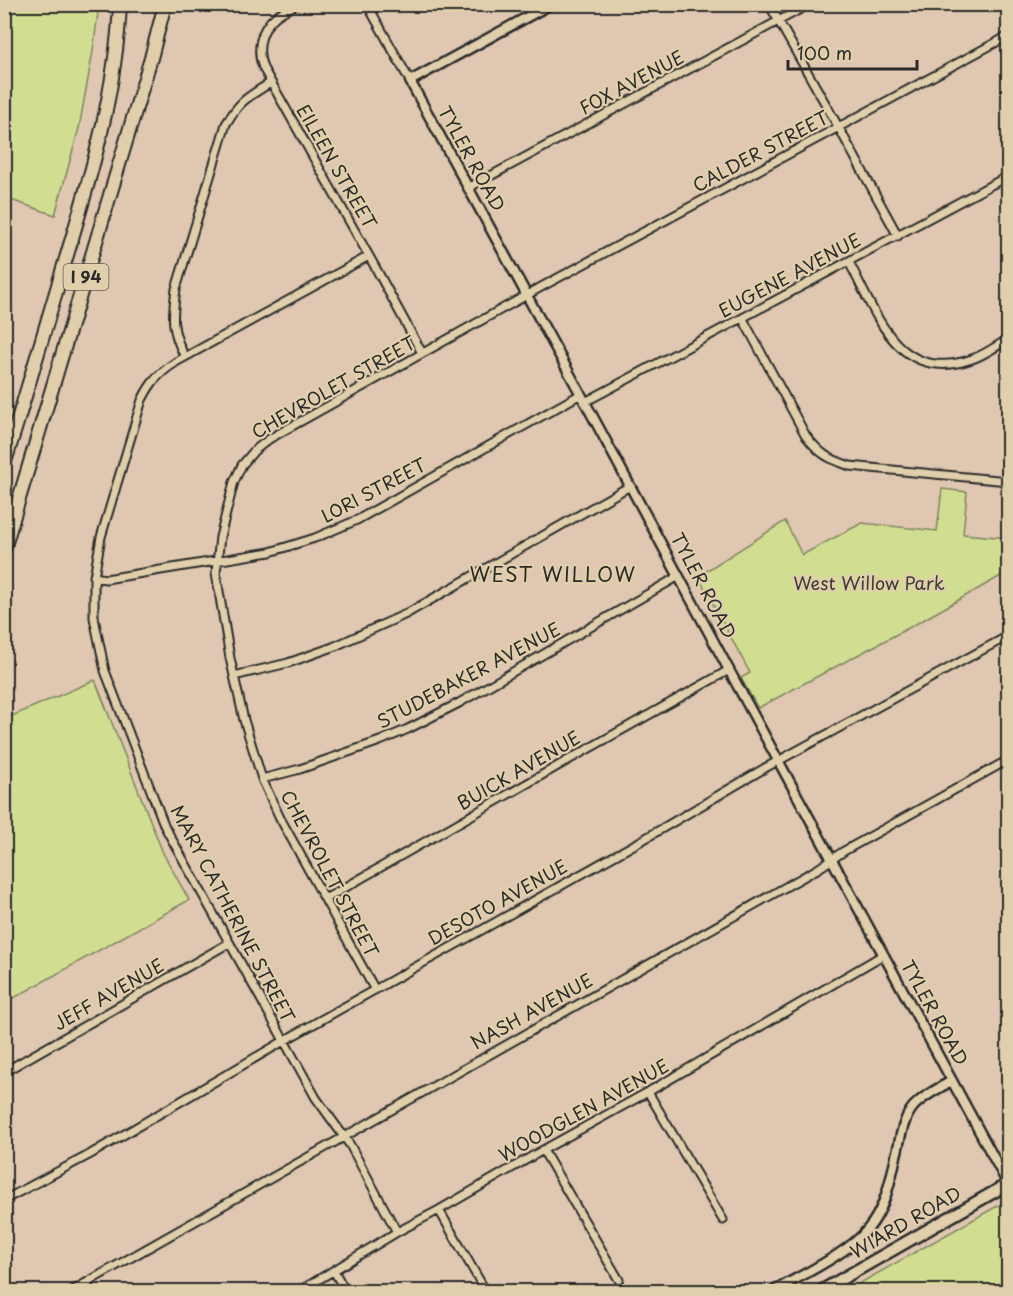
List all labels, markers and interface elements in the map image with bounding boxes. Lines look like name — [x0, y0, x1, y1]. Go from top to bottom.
scale bar — [788, 33, 917, 71]
text: 100 m — [797, 39, 852, 66]
street label: FOX AVENUE — [574, 43, 688, 121]
street label: EILEEN STREET — [291, 99, 384, 234]
street label: TYLER ROAD — [432, 101, 512, 216]
street label: CALDER STREET — [687, 103, 834, 198]
street label: EUGENE AVENUE — [713, 226, 865, 324]
road number: I 94 — [64, 264, 109, 290]
street label: CHEVROLET STREET — [246, 328, 421, 445]
street label: LORI STREET — [316, 450, 431, 529]
street label: TYLER ROAD — [665, 527, 744, 643]
district label: WEST WILLOW — [469, 559, 637, 589]
park label: West Willow Park — [793, 569, 945, 596]
street label: STUDEBAKER AVENUE — [372, 615, 565, 735]
street label: BUICK AVENUE — [452, 723, 585, 816]
street label: CHEVROLET STREET — [275, 785, 386, 962]
street label: MARY CATHERINE STREET — [164, 800, 303, 1027]
street label: DESOTO AVENUE — [423, 852, 572, 951]
street label: JEFF AVENUE — [48, 951, 168, 1036]
street label: TYLER ROAD — [895, 955, 975, 1070]
street label: NASH AVENUE — [465, 966, 597, 1055]
street label: WOODGLEN AVENUE — [493, 1052, 673, 1168]
street label: WIARD ROAD — [845, 1179, 966, 1264]

